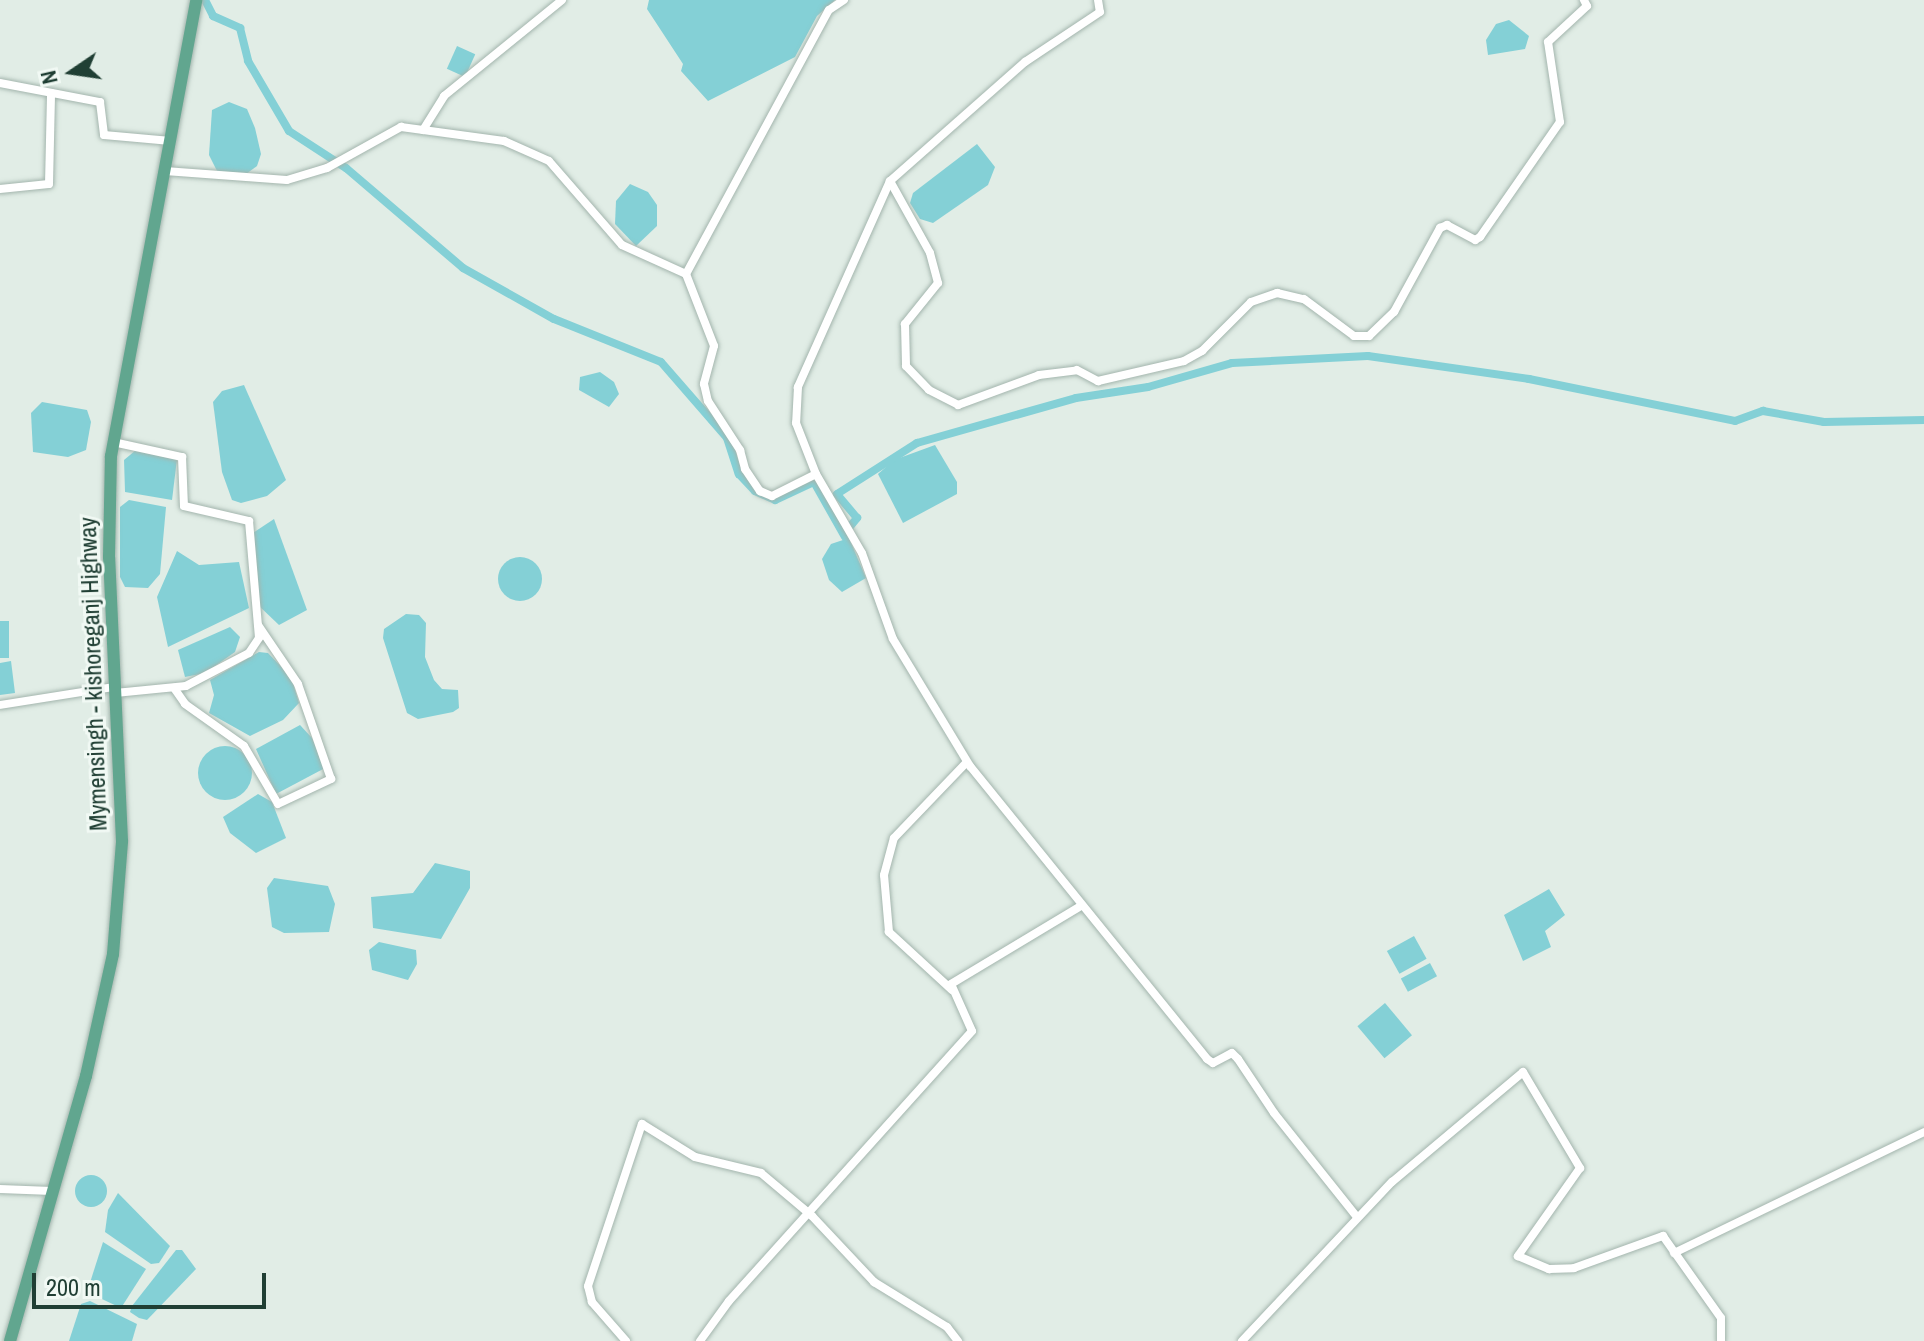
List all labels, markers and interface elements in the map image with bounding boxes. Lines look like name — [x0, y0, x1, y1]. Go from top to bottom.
north arrow — [32, 32, 112, 112]
text: N — [33, 68, 65, 87]
street label: Mymensingh - kishoreganj Highway — [73, 517, 113, 831]
scale bar — [36, 1257, 270, 1307]
text: 200 m — [46, 1271, 101, 1303]

